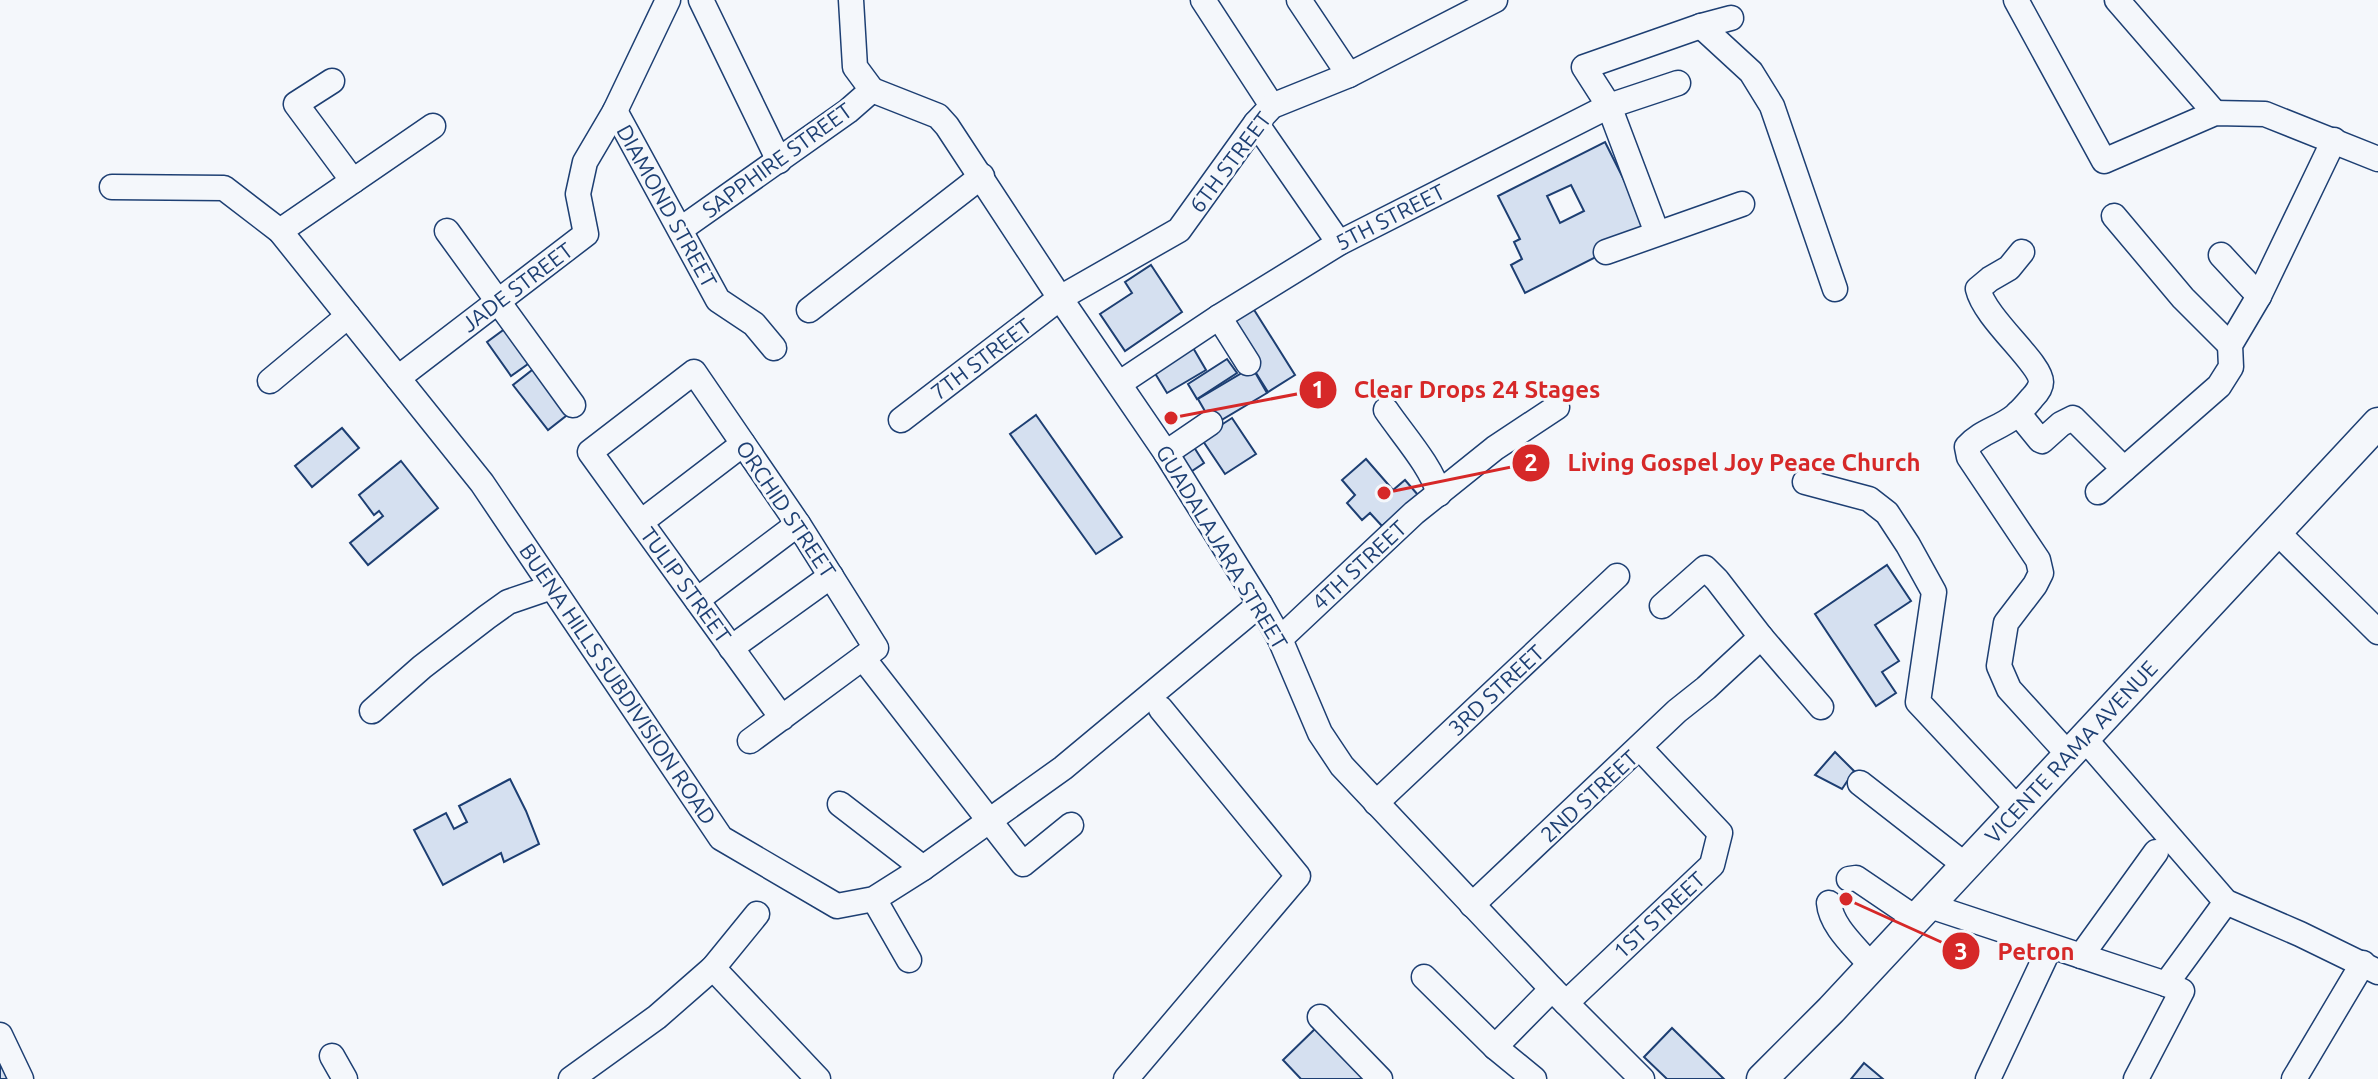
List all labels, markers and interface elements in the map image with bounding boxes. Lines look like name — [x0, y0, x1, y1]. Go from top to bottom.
street label: SAPPHIRE STREET — [697, 97, 856, 222]
street label: 6TH STREET — [1184, 107, 1276, 217]
street label: DIAMOND STREET — [612, 120, 723, 292]
street label: 5TH STREET — [1331, 178, 1449, 255]
street label: JADE STREET — [456, 237, 577, 336]
street label: 7TH STREET — [926, 313, 1036, 405]
callout: Clear Drops 24 Stages — [1298, 366, 1617, 414]
text: 1 — [1311, 376, 1325, 403]
text: Clear Drops 24 Stages — [1354, 376, 1600, 403]
street label: ORCHID STREET — [731, 435, 842, 582]
callout: Living Gospel Joy Peace Church — [1511, 439, 1936, 487]
street label: GUADALAJARA STREET — [1152, 440, 1293, 653]
text: 2 — [1524, 449, 1538, 476]
text: Living Gospel Joy Peace Church — [1568, 449, 1921, 476]
street label: 4TH STREET — [1306, 515, 1411, 614]
street label: TULIP STREET — [636, 522, 737, 647]
street label: BUENA HILLS SUBDIVISION ROAD — [515, 539, 722, 829]
street label: 3RD STREET — [1443, 639, 1548, 740]
street label: VICENTE RAMA AVENUE — [1980, 655, 2162, 848]
street label: 2ND STREET — [1535, 745, 1642, 847]
street label: 1ST STREET — [1608, 866, 1709, 963]
callout: Petron — [1941, 927, 2090, 975]
text: 3 — [1954, 938, 1968, 965]
text: Petron — [1997, 938, 2075, 965]

